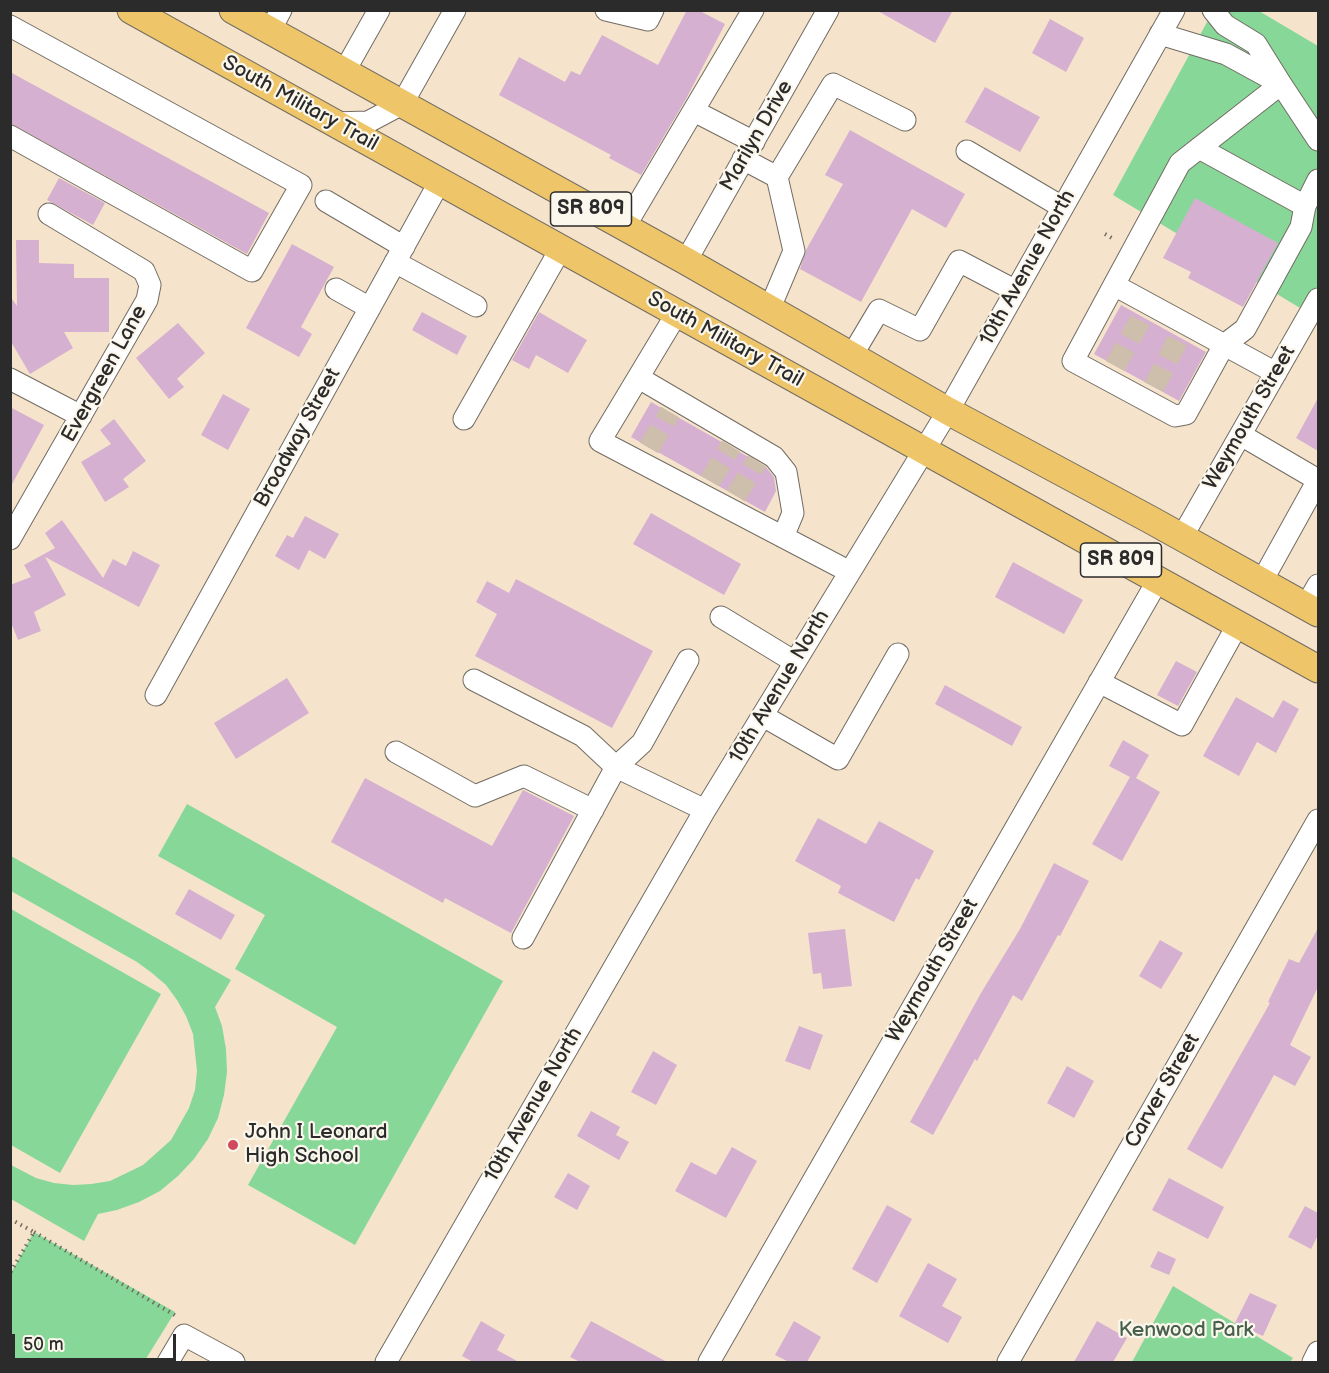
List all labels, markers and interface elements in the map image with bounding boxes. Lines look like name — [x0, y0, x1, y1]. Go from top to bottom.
street label: South Military Trail — [218, 51, 382, 157]
street label: Marilyn Drive — [715, 76, 799, 196]
street label: 10th Avenue North — [975, 186, 1081, 350]
road number: SR 809 — [550, 192, 632, 226]
street label: South Military Trail — [643, 287, 807, 393]
street label: Evergreen Lane — [57, 301, 153, 447]
street label: Weymouth Street — [1199, 342, 1301, 494]
street label: Broadway Street — [249, 364, 347, 512]
road number: SR 809 — [1080, 543, 1162, 577]
street label: 10th Avenue North — [724, 606, 836, 768]
street label: Weymouth Street — [882, 895, 984, 1047]
street label: 10th Avenue North — [480, 1023, 588, 1187]
street label: Carver Street — [1120, 1029, 1206, 1153]
place label: John I Leonard High School — [245, 1120, 388, 1170]
marker: John I Leonard High School — [226, 1138, 240, 1152]
park label: Kenwood Park — [1118, 1318, 1254, 1344]
scale bar — [15, 1322, 178, 1360]
text: 50 m — [23, 1334, 64, 1355]

